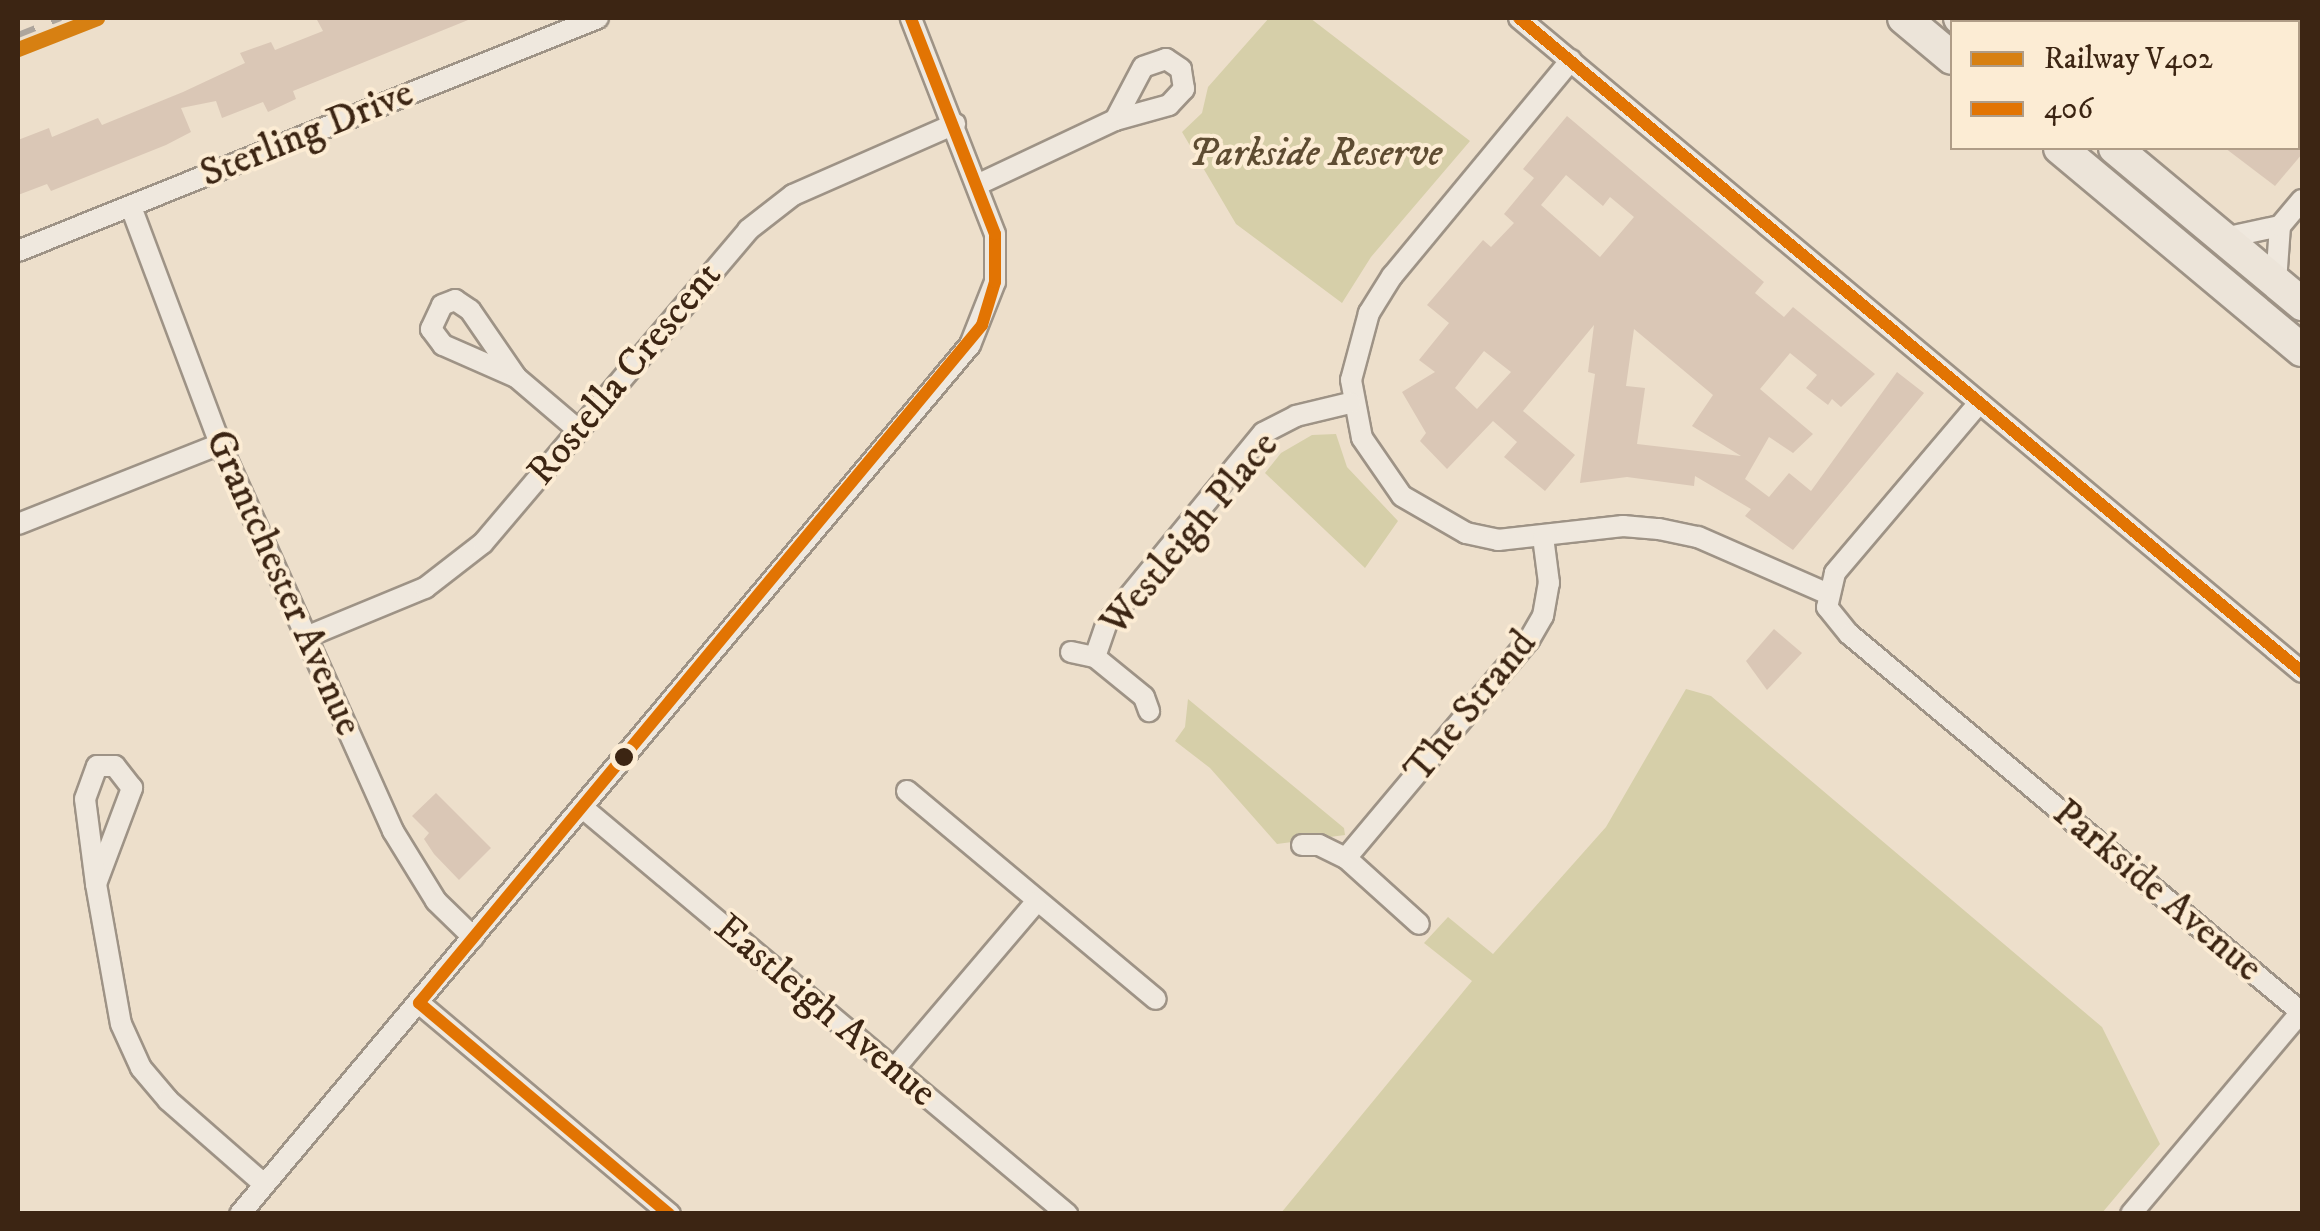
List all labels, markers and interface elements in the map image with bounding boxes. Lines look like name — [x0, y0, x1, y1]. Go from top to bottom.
legend — [1950, 20, 2300, 150]
text: Railway V402 — [2044, 41, 2213, 78]
street label: Sterling Drive — [194, 70, 420, 198]
text: 406 — [2044, 91, 2093, 128]
park label: Parkside Reserve — [1188, 130, 1442, 178]
street label: Rostella Crescent — [518, 253, 732, 495]
street label: Westleigh Place — [1091, 422, 1289, 646]
street label: Grantchester Avenue — [194, 423, 372, 743]
street label: The Strand — [1395, 621, 1547, 793]
unlabelled marker — [614, 747, 634, 767]
street label: Parkside Avenue — [2042, 789, 2272, 993]
street label: Eastleigh Avenue — [704, 904, 946, 1118]

